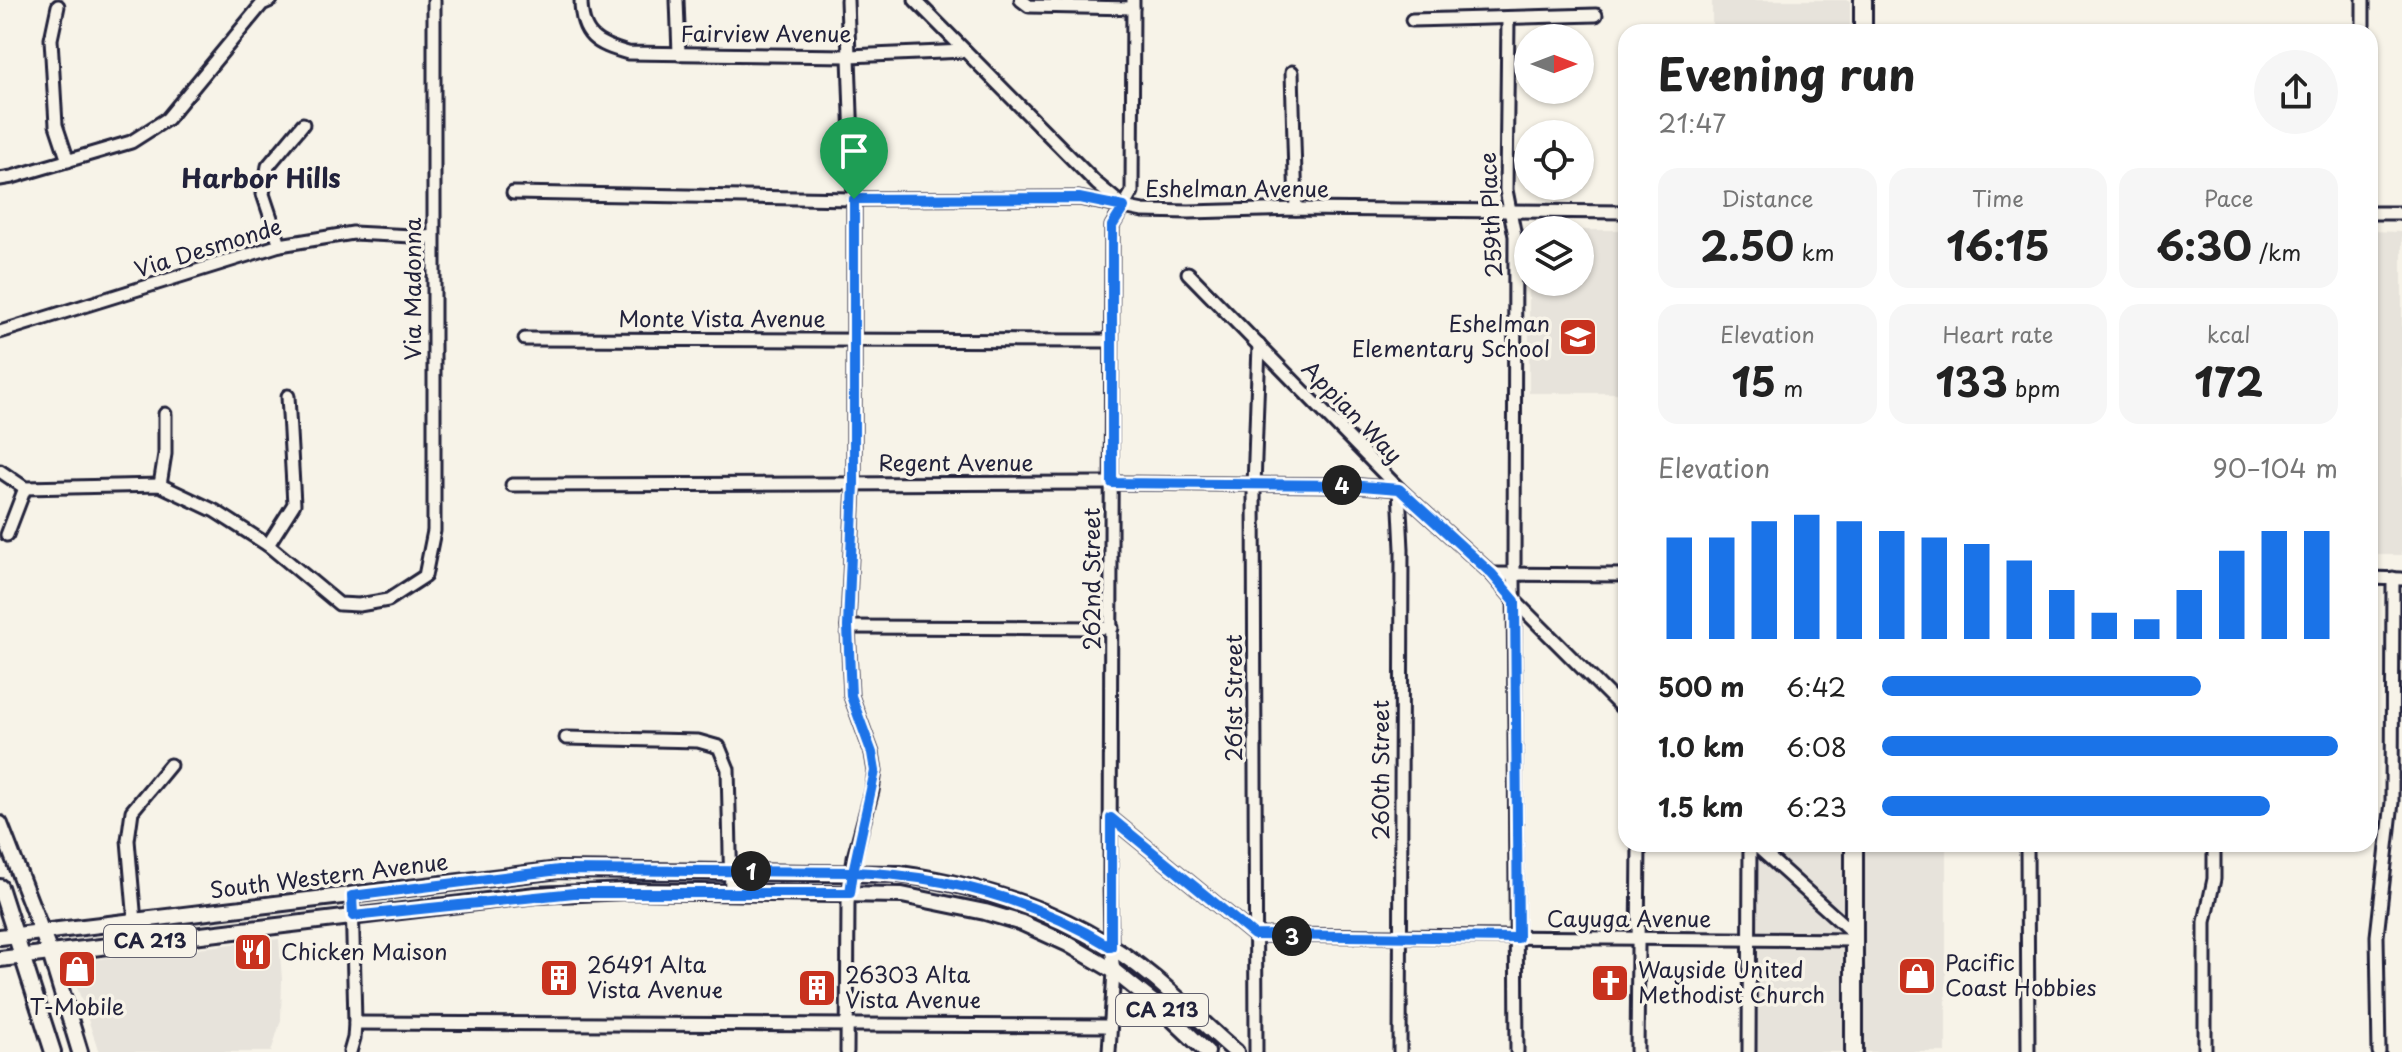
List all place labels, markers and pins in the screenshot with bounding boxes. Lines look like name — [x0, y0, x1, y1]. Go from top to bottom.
pin — [820, 117, 888, 199]
place label: Eshelman Elementary School — [1352, 306, 1550, 364]
school or university icon: Eshelman Elementary School — [1557, 316, 1599, 358]
pin: 4 — [1322, 465, 1362, 505]
pin: 1 — [731, 851, 771, 891]
pin: 3 — [1272, 916, 1312, 956]
restaurant icon: Chicken Maison — [232, 931, 274, 973]
place label: Chicken Maison — [281, 934, 447, 967]
place label: Pacific Coast Hobbies — [1945, 945, 2097, 1003]
place label: 26491 Alta Vista Avenue — [587, 947, 723, 1005]
shop icon: T-Mobile — [56, 948, 98, 990]
place label: Wayside United Methodist Church — [1638, 952, 1825, 1010]
shop icon: Pacific Coast Hobbies — [1896, 955, 1938, 997]
building icon: 26491 Alta Vista Avenue — [538, 957, 580, 999]
place label: 26303 Alta Vista Avenue — [845, 957, 981, 1015]
church icon: Wayside United Methodist Church — [1589, 962, 1631, 1004]
building icon: 26303 Alta Vista Avenue — [796, 967, 838, 1009]
place label: T-Mobile — [30, 989, 124, 1022]

